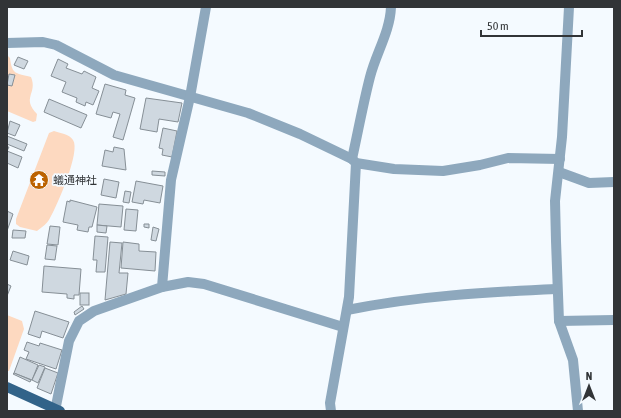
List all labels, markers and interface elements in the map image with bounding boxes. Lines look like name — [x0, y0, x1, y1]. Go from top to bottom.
scale bar — [481, 12, 582, 38]
text: 50 m — [487, 19, 509, 33]
temple icon: 蟻通神社 — [28, 169, 50, 191]
place label: 蟻通神社 — [53, 174, 97, 186]
north arrow — [569, 366, 609, 406]
text: N — [586, 370, 592, 382]

